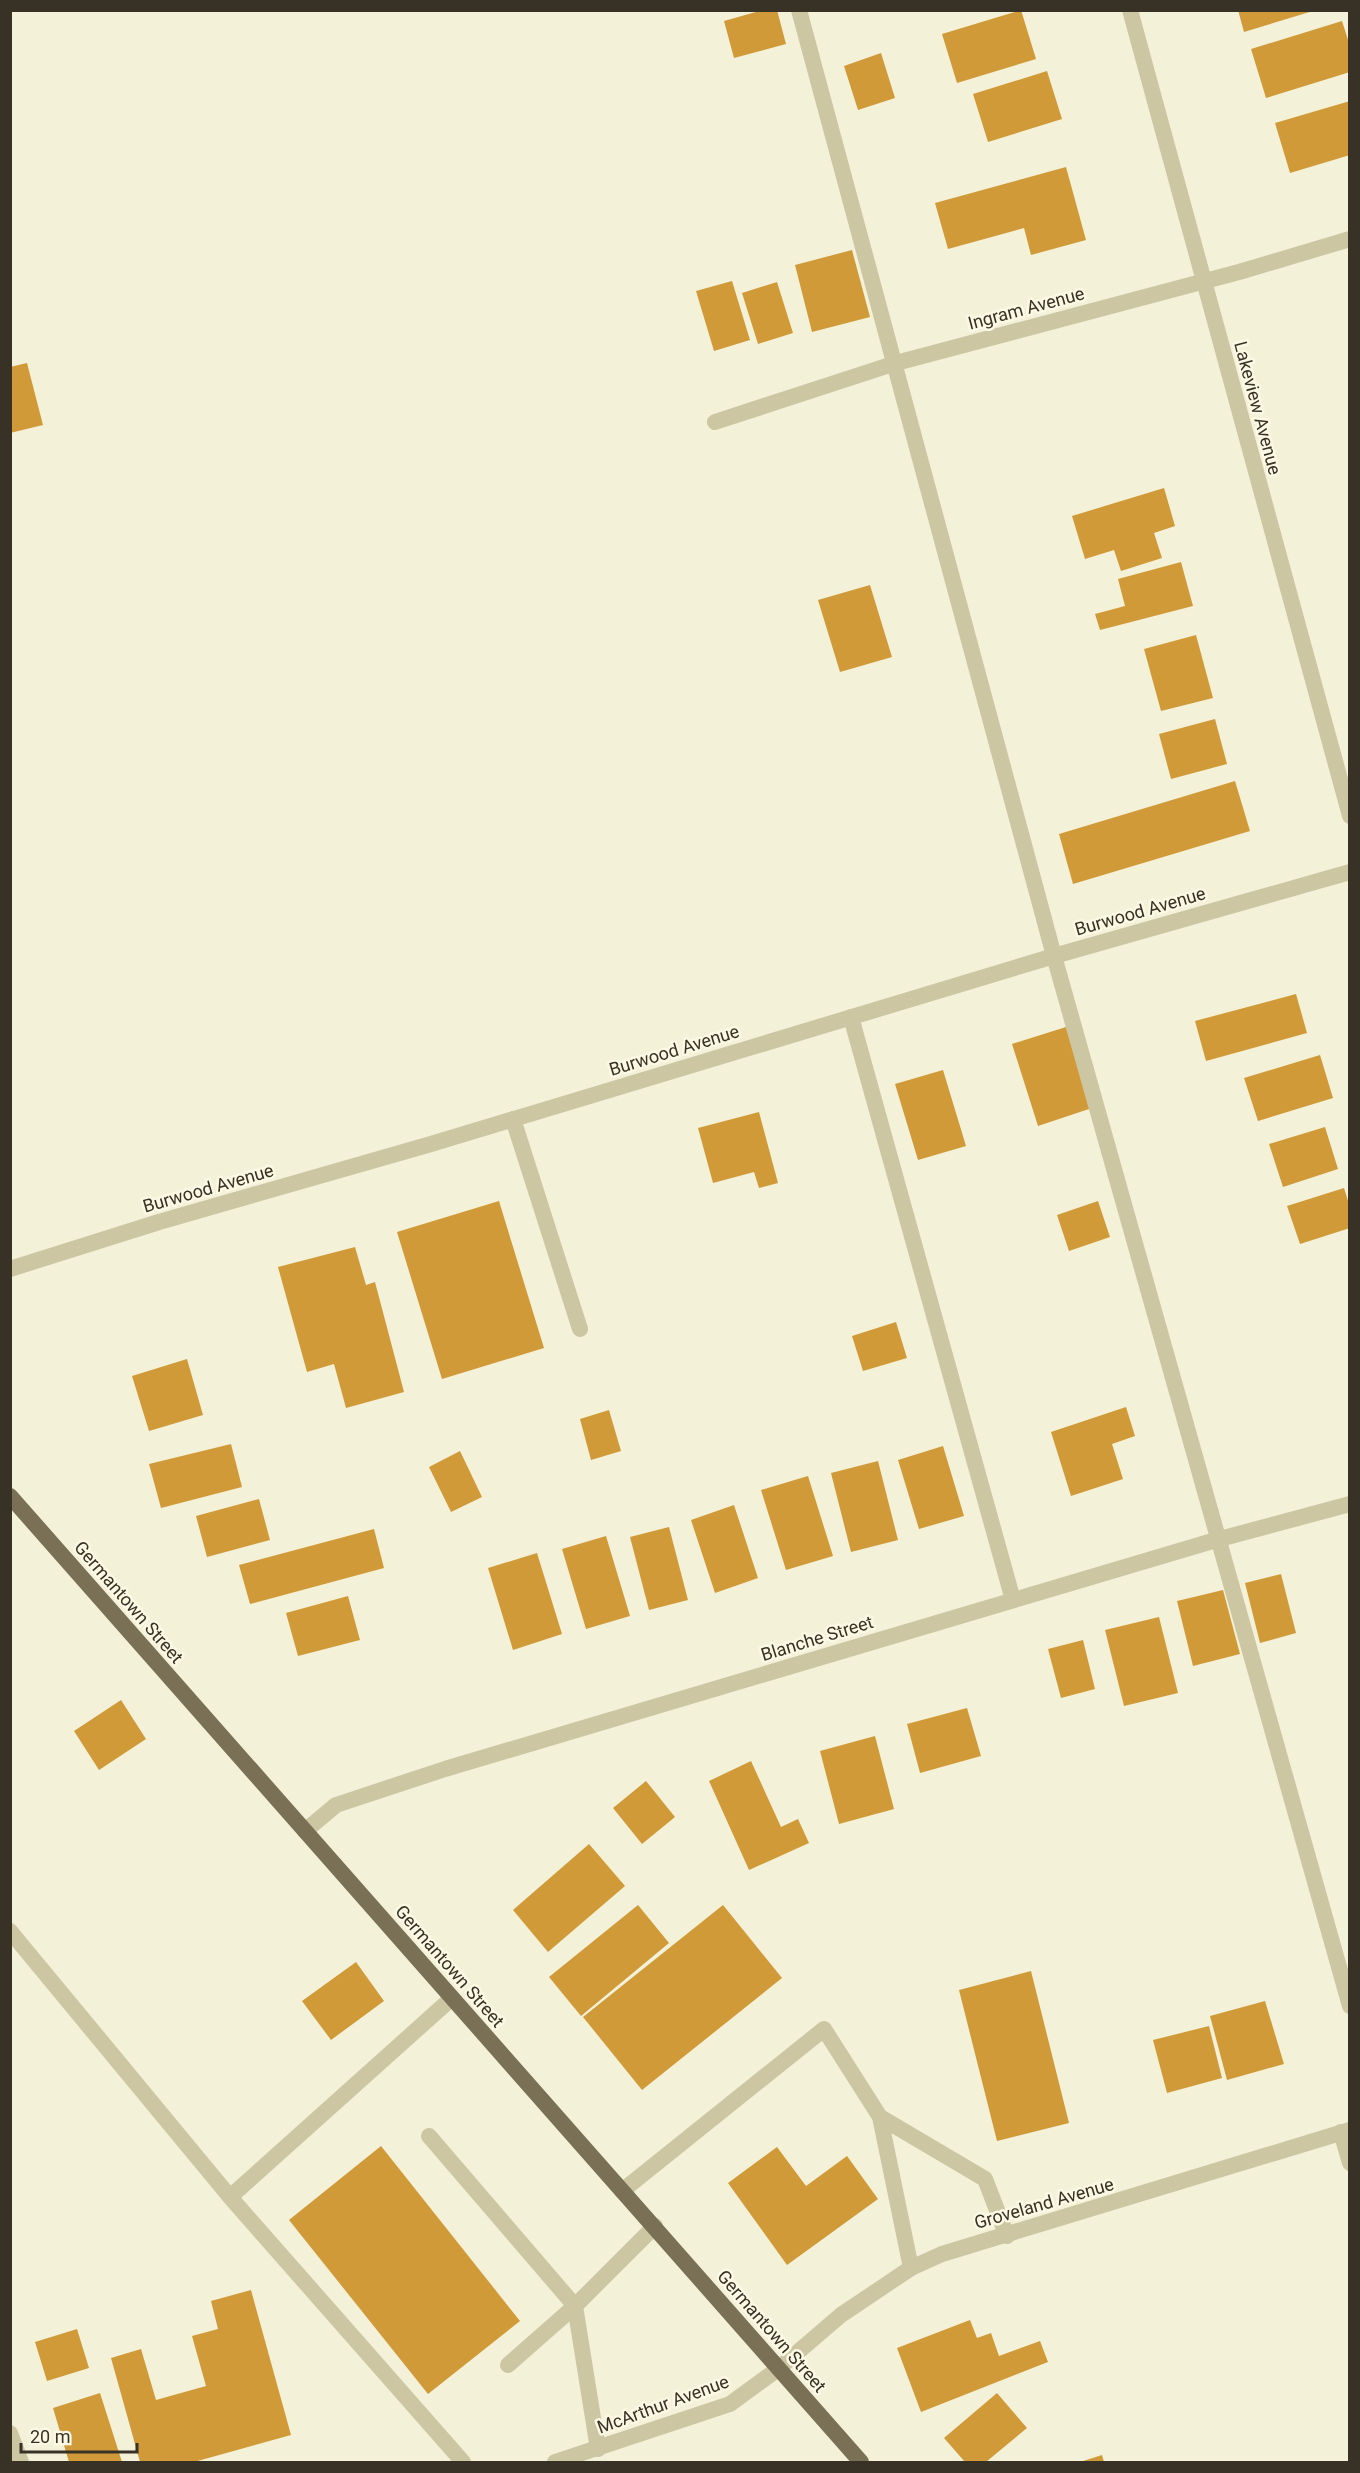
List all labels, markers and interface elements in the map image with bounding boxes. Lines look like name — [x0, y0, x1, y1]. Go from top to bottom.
street label: Ingram Avenue — [966, 282, 1086, 334]
street label: Lakeview Avenue — [1230, 339, 1286, 477]
street label: Burwood Avenue — [1072, 882, 1208, 940]
street label: Burwood Avenue — [606, 1020, 742, 1080]
street label: Burwood Avenue — [140, 1159, 276, 1217]
street label: Germantown Street — [70, 1537, 188, 1667]
street label: Blanche Street — [758, 1611, 876, 1665]
street label: Germantown Street — [391, 1901, 509, 2031]
street label: Groveland Avenue — [972, 2173, 1116, 2233]
street label: Germantown Street — [713, 2266, 831, 2396]
street label: McArthur Avenue — [594, 2370, 732, 2438]
scale bar — [21, 2416, 136, 2454]
text: 20 m — [30, 2426, 70, 2447]

